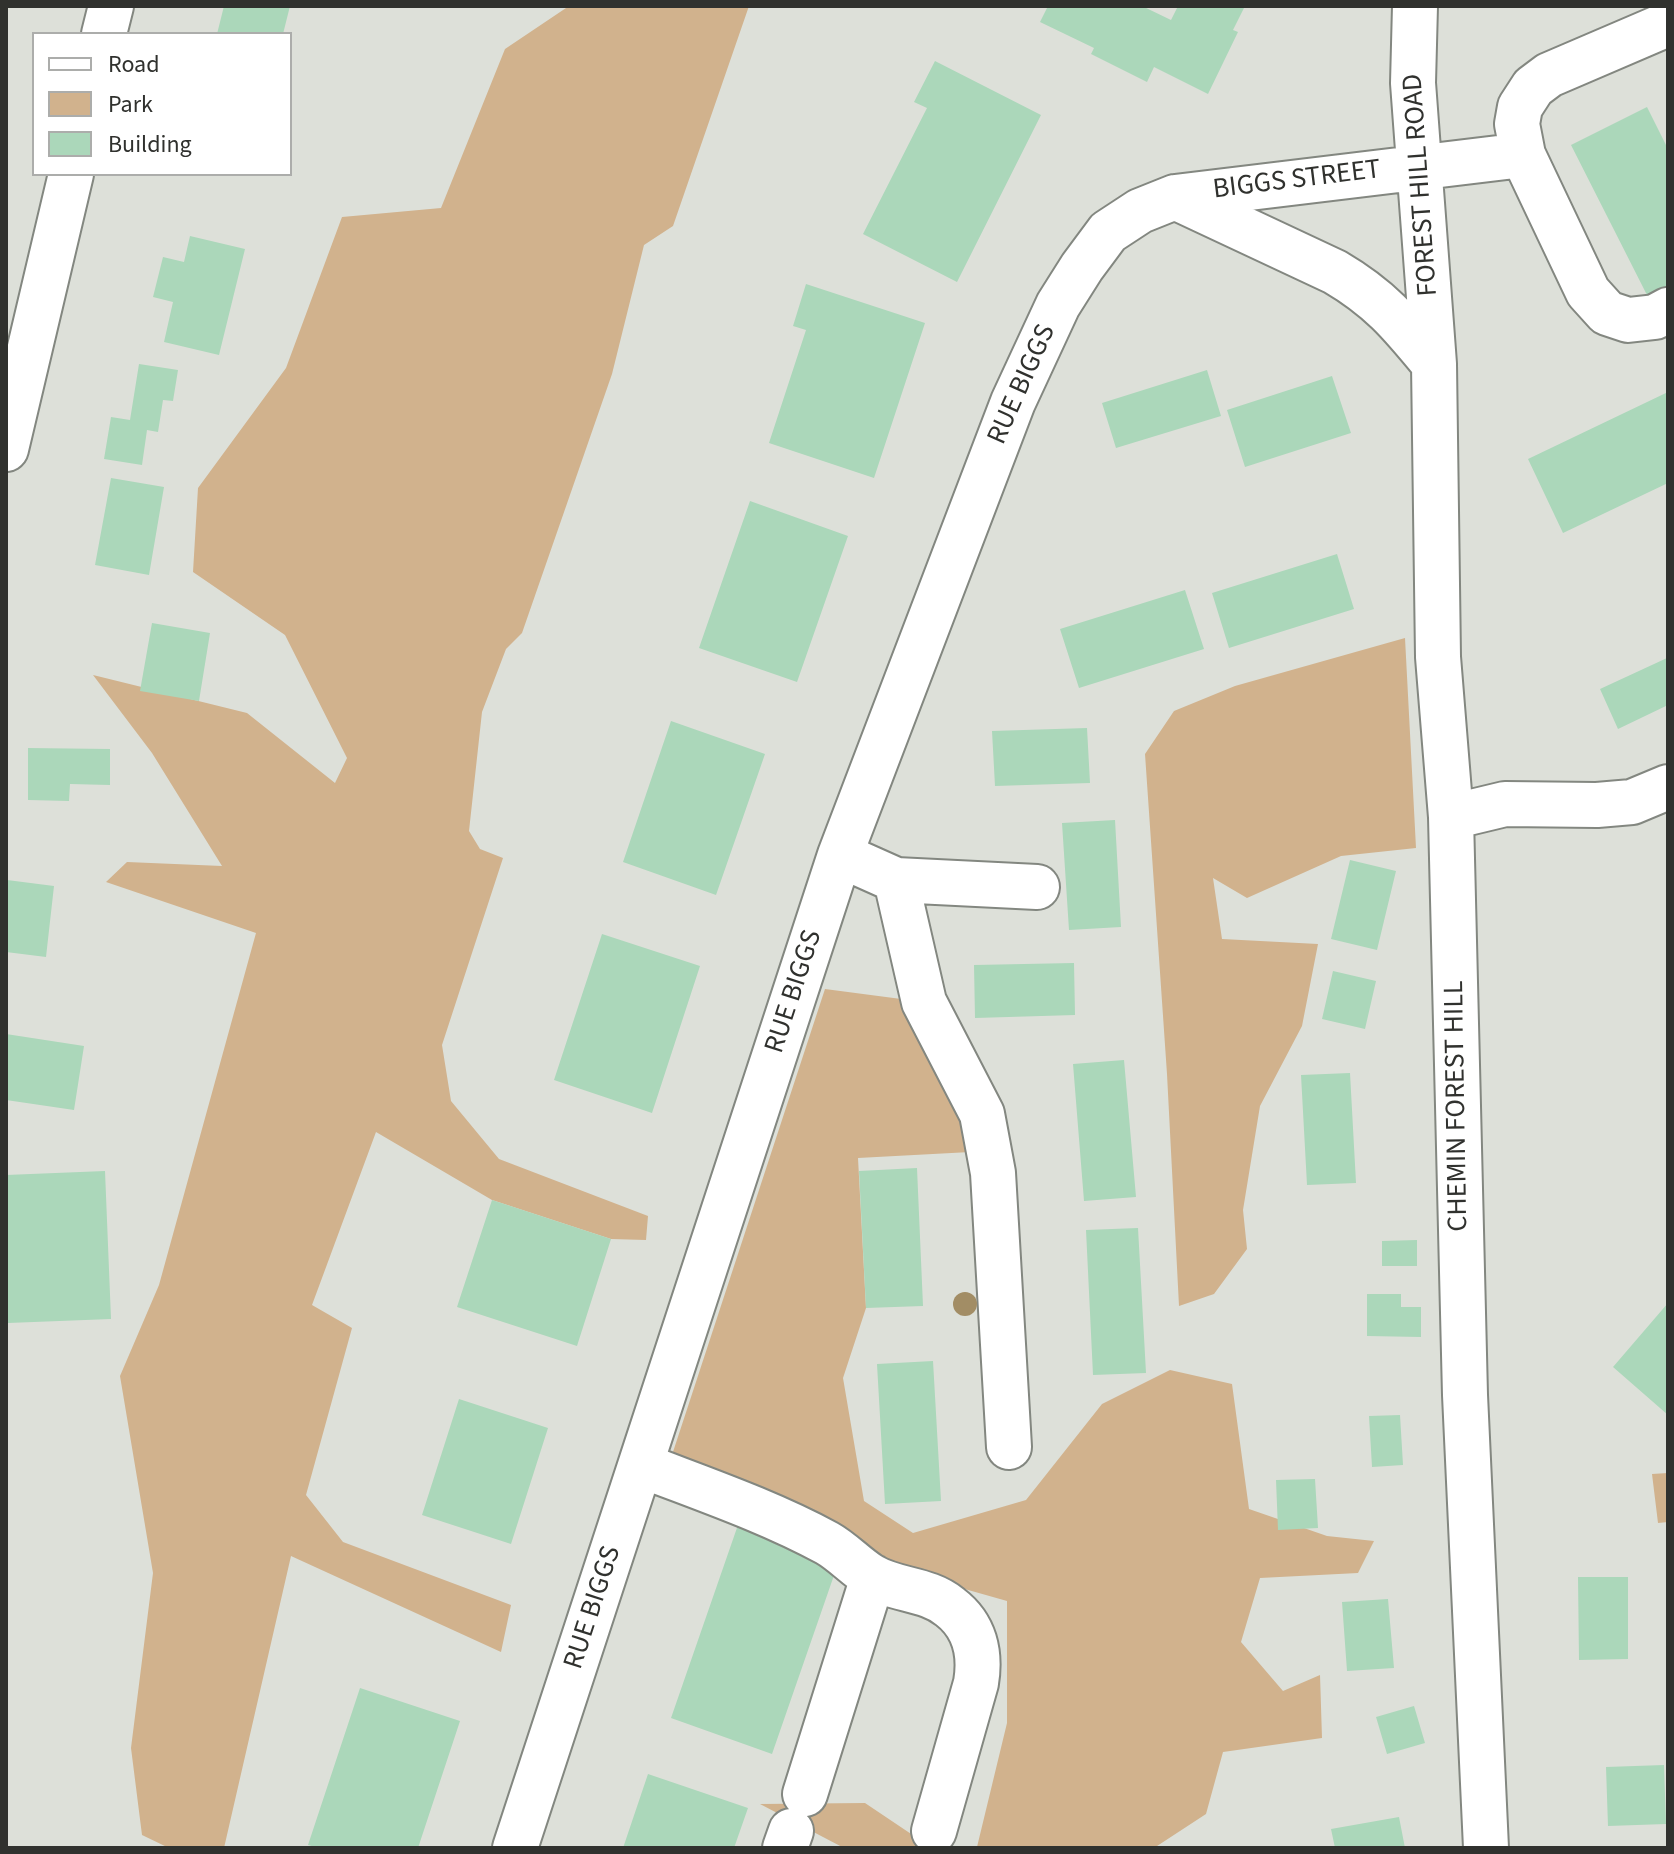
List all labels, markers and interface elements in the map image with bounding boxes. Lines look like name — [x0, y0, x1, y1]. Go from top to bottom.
legend — [32, 32, 292, 176]
text: Road — [108, 47, 160, 82]
street label: FOREST HILL ROAD — [1397, 73, 1447, 297]
text: Park — [108, 87, 153, 122]
text: Building — [108, 127, 192, 162]
street label: BIGGS STREET — [1211, 154, 1383, 208]
street label: RUE BIGGS — [982, 320, 1064, 450]
street label: RUE BIGGS — [759, 926, 831, 1058]
street label: CHEMIN FOREST HILL — [1439, 980, 1477, 1232]
street label: RUE BIGGS — [558, 1542, 630, 1674]

